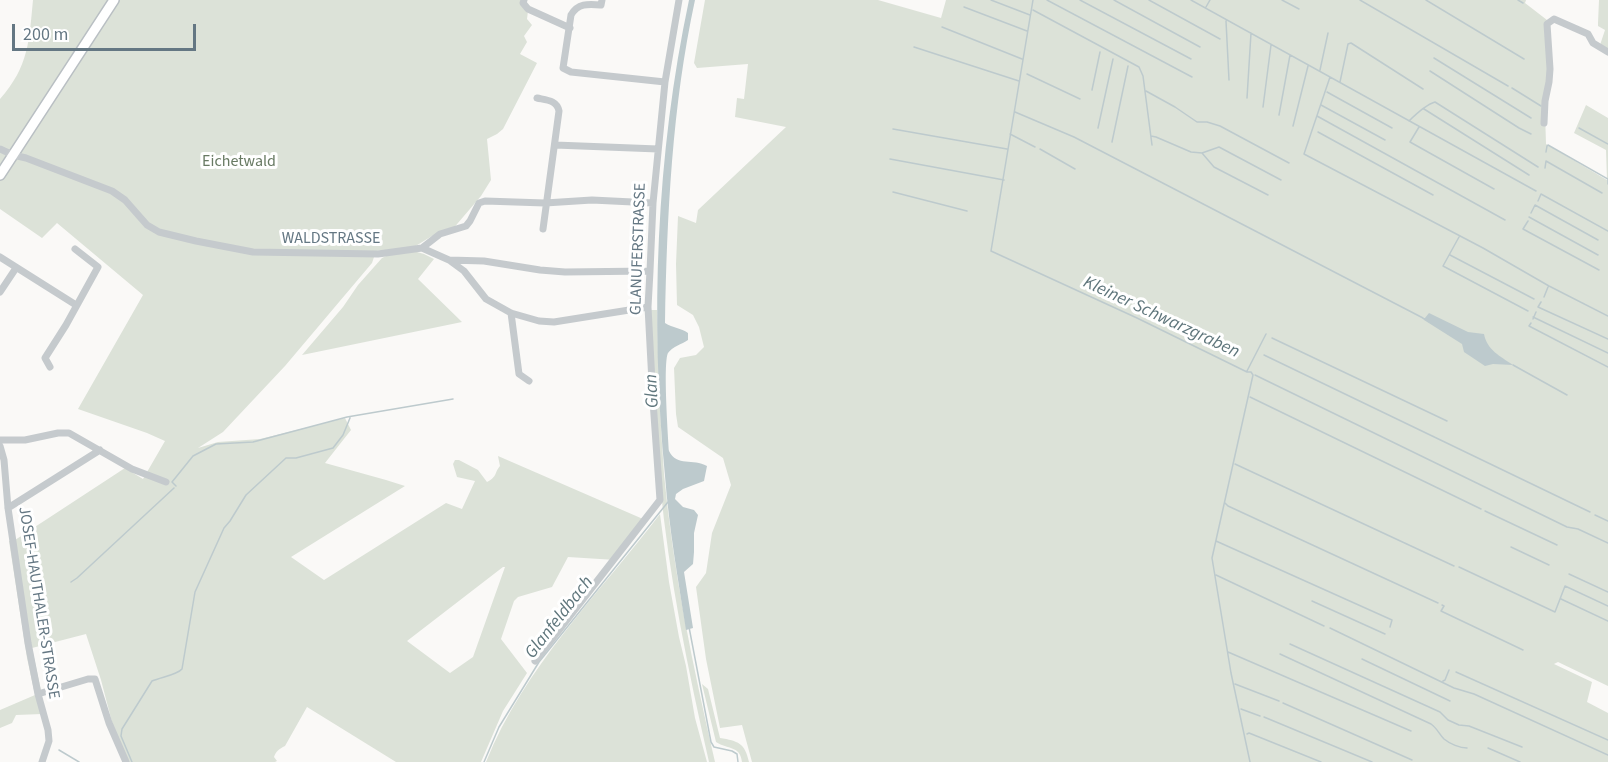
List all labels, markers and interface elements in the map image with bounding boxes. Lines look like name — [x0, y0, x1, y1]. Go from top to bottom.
scale bar — [15, 12, 200, 50]
text: 200 m — [23, 22, 68, 47]
park label: Eichetwald — [202, 152, 276, 172]
street label: GLANUFERSTRASSE — [627, 183, 651, 315]
street label: WALDSTRASSE — [282, 229, 380, 249]
water label: Kleiner Schwarzgraben — [1079, 272, 1243, 364]
water label: Glan — [641, 373, 665, 409]
street label: JOSEF-HAUTHALER-STRASSE — [13, 506, 63, 700]
water label: Glanfeldbach — [521, 573, 599, 663]

